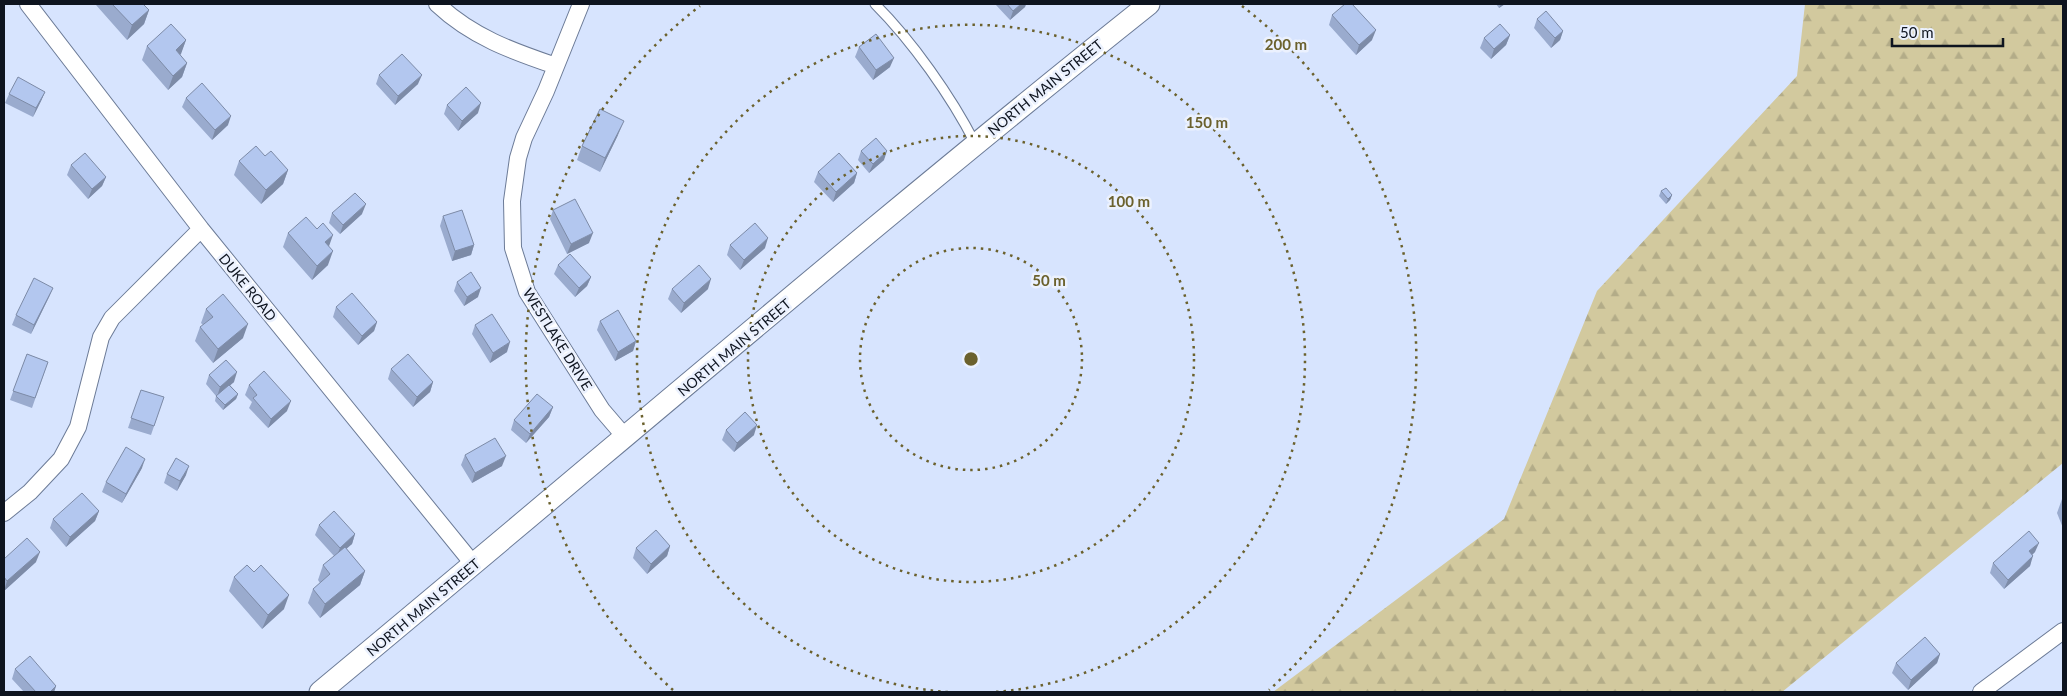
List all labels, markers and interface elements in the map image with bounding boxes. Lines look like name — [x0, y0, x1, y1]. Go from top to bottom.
scale bar — [1892, 15, 2003, 47]
text: 50 m — [1900, 23, 1934, 41]
street label: NORTH MAIN STREET — [984, 35, 1106, 138]
text: 200 m — [1265, 35, 1307, 53]
text: 150 m — [1186, 113, 1228, 131]
text: 100 m — [1108, 192, 1150, 210]
street label: DUKE ROAD — [216, 250, 280, 324]
text: 50 m — [1032, 271, 1066, 289]
street label: WESTLAKE DRIVE — [520, 285, 596, 393]
street label: NORTH MAIN STREET — [674, 294, 795, 399]
centre of rings — [962, 350, 980, 368]
street label: NORTH MAIN STREET — [363, 554, 484, 659]

